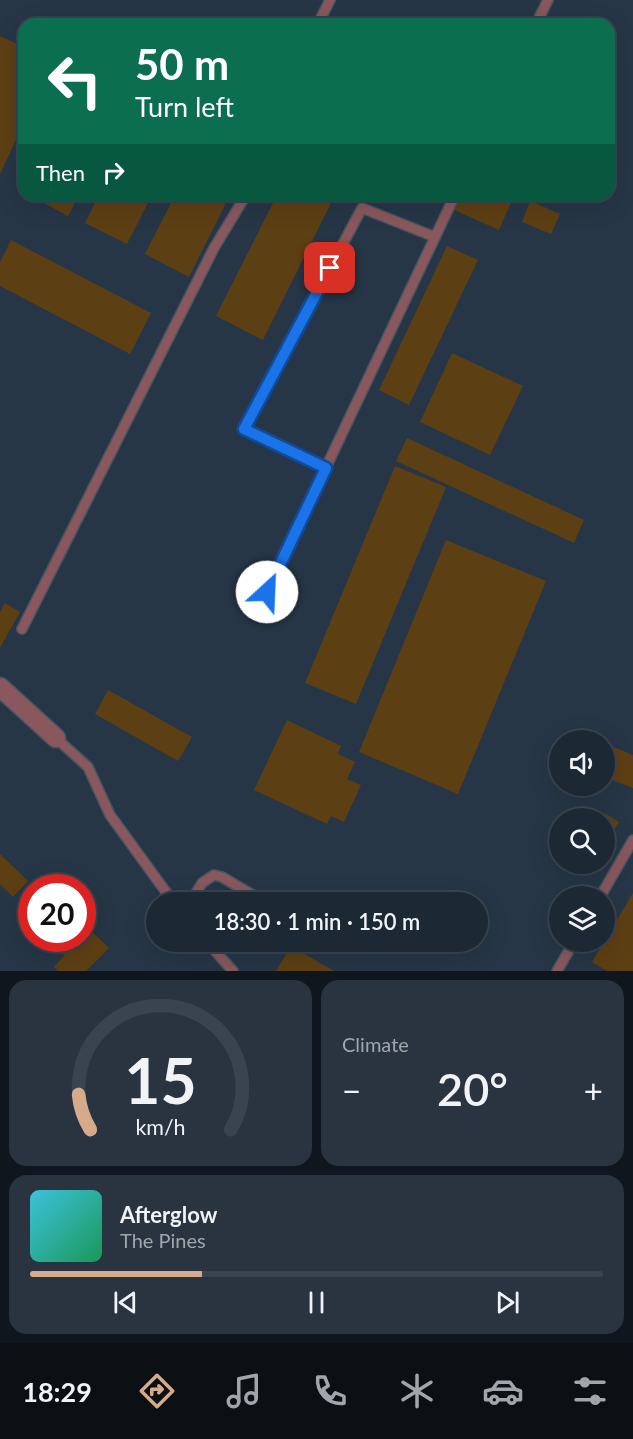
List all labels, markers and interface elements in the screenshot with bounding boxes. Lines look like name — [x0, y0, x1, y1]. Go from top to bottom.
text: 50 m — [135, 39, 229, 89]
icon: left — [36, 42, 114, 120]
text: Turn left — [135, 90, 234, 123]
icon: right — [97, 156, 130, 189]
text: Then — [36, 159, 85, 186]
pin — [304, 242, 355, 293]
icon: arrive — [313, 251, 346, 284]
position arrow — [235, 560, 299, 624]
map controls — [549, 730, 615, 952]
button: sound — [549, 730, 615, 796]
button: search — [549, 808, 615, 874]
speed limit sign: 20 — [18, 874, 96, 952]
button: layers — [549, 886, 615, 952]
text: 18:30 · 1 min · 150 m — [214, 908, 420, 935]
text: Climate — [342, 1032, 409, 1056]
text: 15 — [124, 1042, 197, 1117]
text: 20° — [437, 1062, 508, 1116]
text: − — [342, 1070, 361, 1110]
text: + — [584, 1070, 603, 1110]
text: km/h — [135, 1114, 186, 1140]
text: Afterglow — [120, 1201, 217, 1228]
text: The Pines — [120, 1228, 206, 1252]
icon: previous — [109, 1286, 142, 1319]
icon: pause — [300, 1286, 333, 1319]
icon: next — [491, 1286, 524, 1319]
icon: directions — [136, 1370, 178, 1412]
icon: music — [223, 1370, 265, 1412]
icon: phone — [309, 1370, 351, 1412]
icon: climate — [396, 1370, 438, 1412]
icon: car — [482, 1370, 524, 1412]
icon: filters — [569, 1370, 611, 1412]
text: 18:29 — [22, 1375, 92, 1408]

